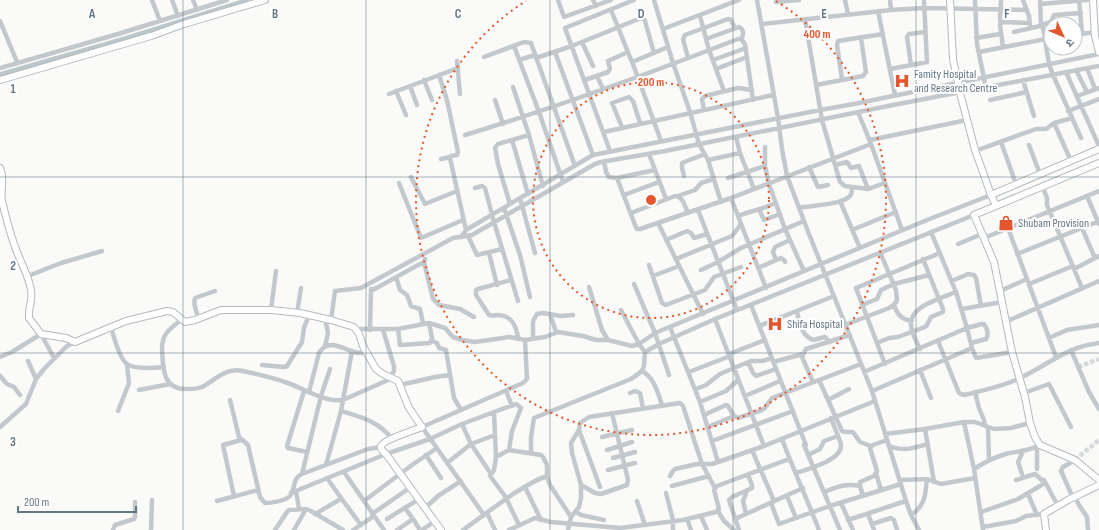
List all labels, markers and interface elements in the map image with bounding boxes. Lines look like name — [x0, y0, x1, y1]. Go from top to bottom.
text: A — [88, 6, 96, 22]
text: B — [272, 6, 278, 22]
text: C — [455, 6, 462, 22]
text: D — [638, 6, 645, 22]
text: E — [821, 6, 827, 22]
text: F — [1004, 6, 1010, 22]
north arrow — [1043, 16, 1083, 56]
text: 400 m — [804, 27, 830, 42]
text: उ — [1063, 36, 1077, 50]
place label: Famity Hospital and Research Centre — [914, 67, 997, 96]
hospital icon: Famity Hospital and Research Centre — [893, 72, 911, 90]
text: 200 m — [638, 75, 664, 90]
text: 1 — [10, 81, 16, 97]
centre of rings — [644, 193, 658, 207]
shop icon: Shubam Provision — [997, 214, 1015, 232]
place label: Shubam Provision — [1018, 216, 1089, 231]
text: 2 — [10, 258, 16, 274]
hospital icon: Shifa Hospital — [766, 315, 784, 333]
place label: Shifa Hospital — [787, 317, 842, 332]
text: 3 — [10, 434, 16, 450]
scale bar — [18, 488, 136, 514]
text: 200 m — [24, 495, 50, 510]

